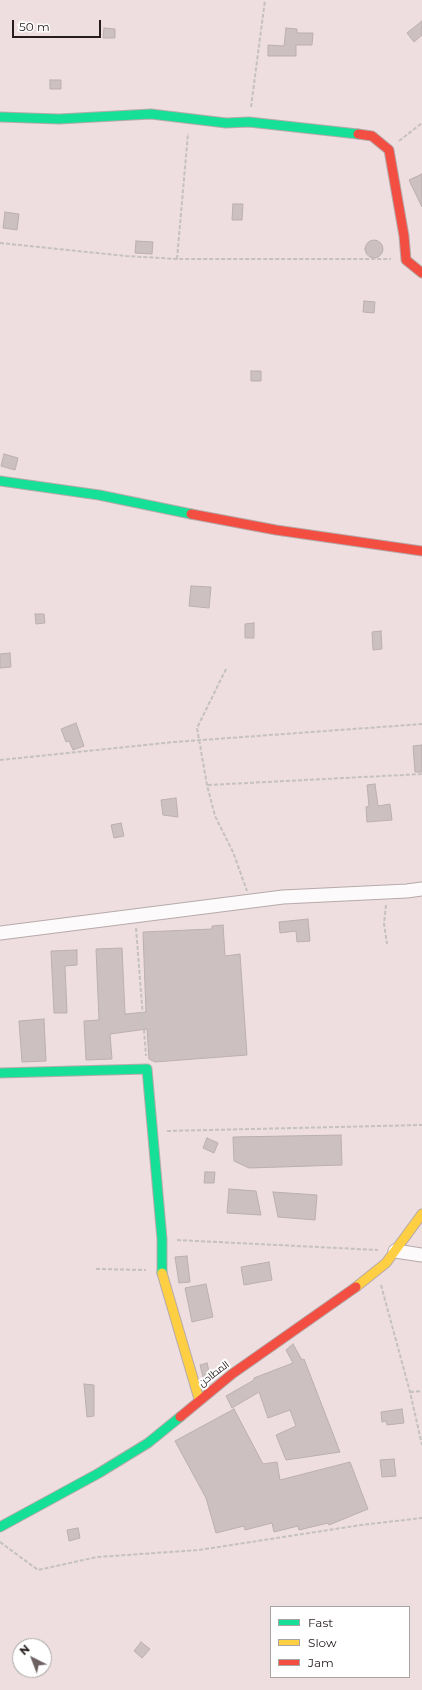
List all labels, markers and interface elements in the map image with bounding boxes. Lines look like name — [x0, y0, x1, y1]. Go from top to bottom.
scale bar — [14, 12, 103, 38]
text: 50 m — [19, 19, 50, 34]
street label: المطاحن — [196, 1359, 232, 1389]
legend — [270, 1606, 410, 1678]
text: Fast — [308, 1615, 333, 1630]
text: Slow — [308, 1635, 337, 1650]
north arrow — [12, 1638, 52, 1678]
text: N — [17, 1642, 33, 1658]
text: Jam — [308, 1655, 334, 1670]

